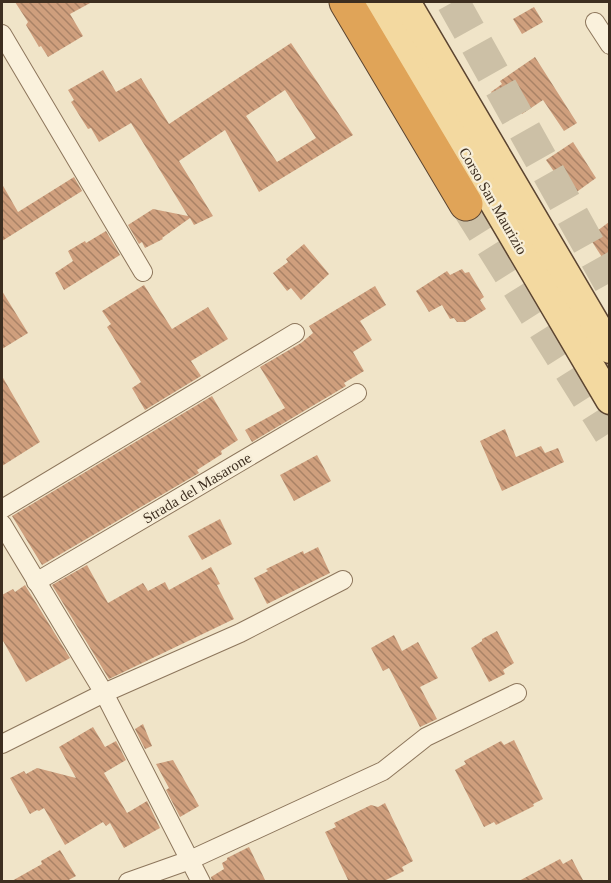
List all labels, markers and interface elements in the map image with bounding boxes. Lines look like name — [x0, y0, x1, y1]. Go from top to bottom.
street label: Corso San Maurizio — [456, 145, 530, 257]
street label: Strada del Masarone — [140, 449, 254, 527]

